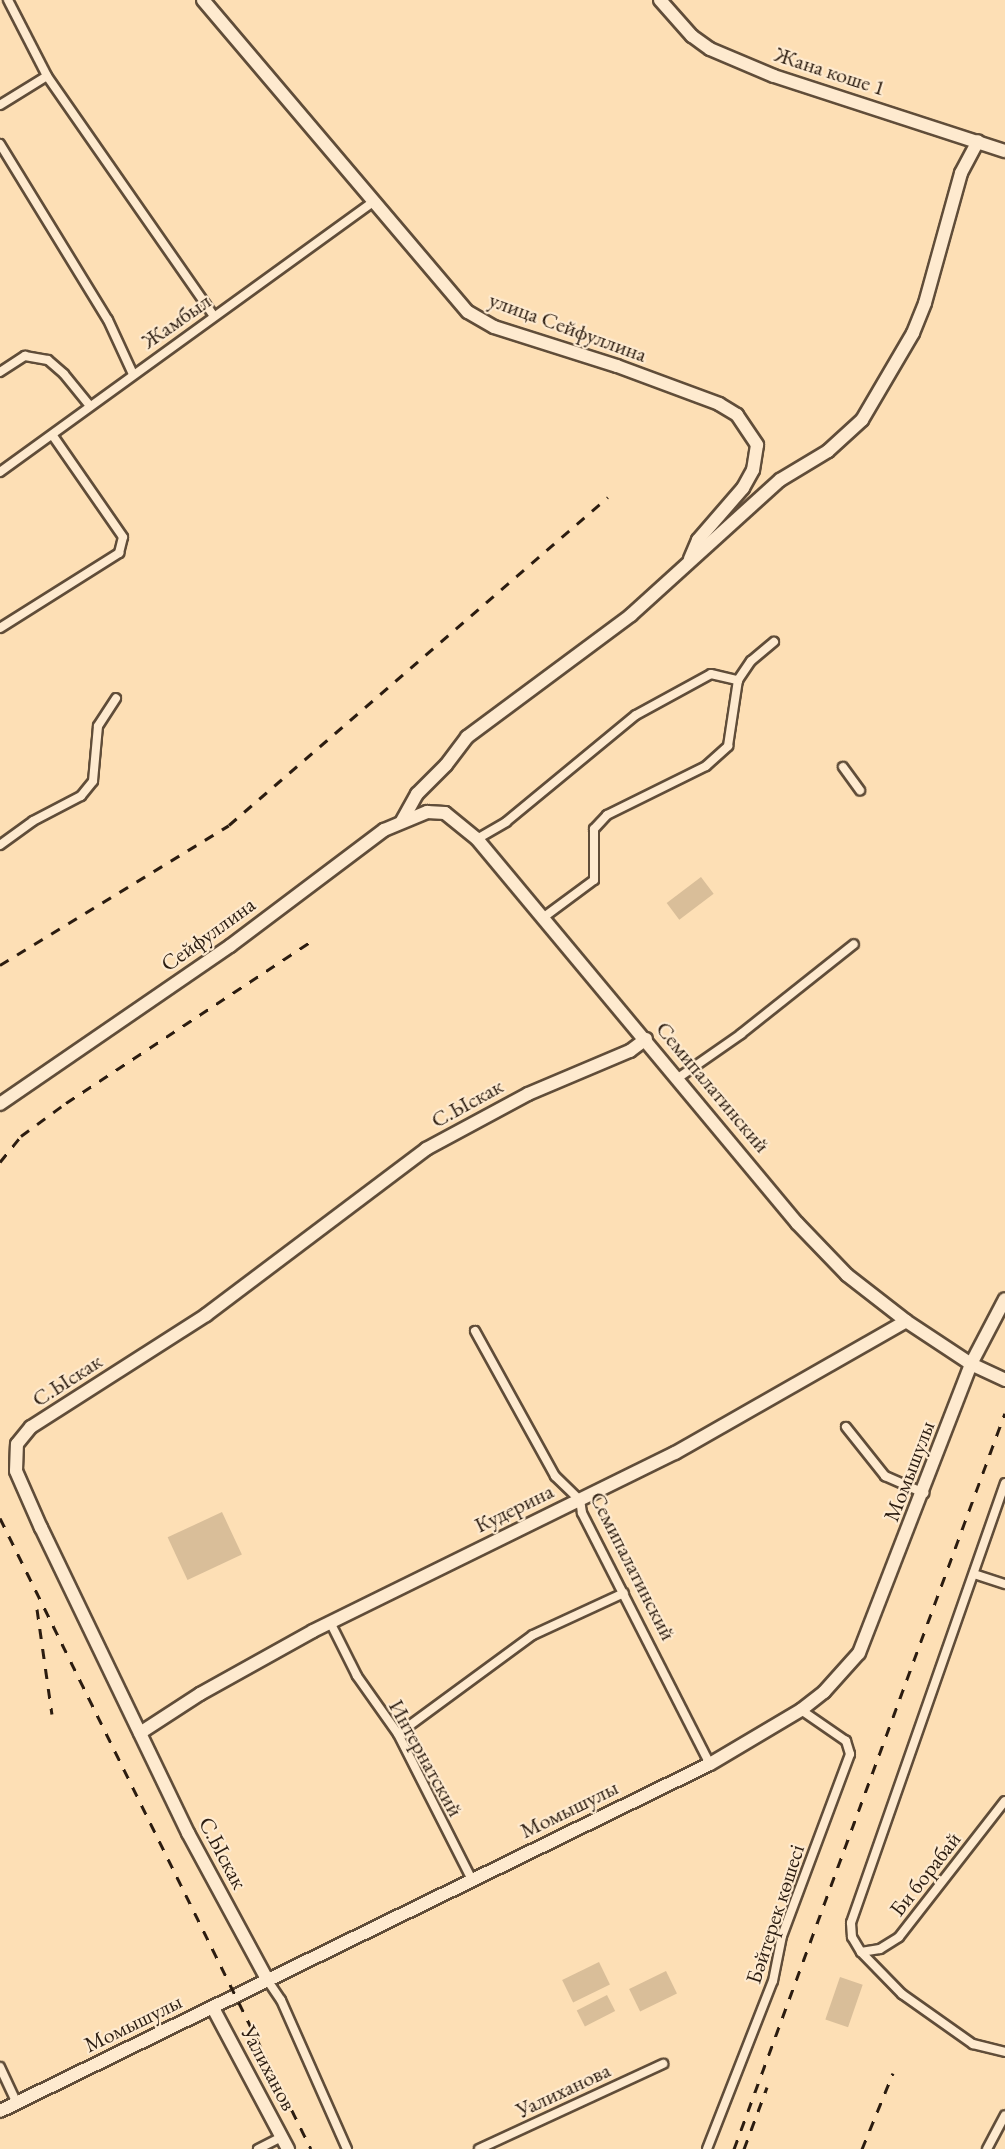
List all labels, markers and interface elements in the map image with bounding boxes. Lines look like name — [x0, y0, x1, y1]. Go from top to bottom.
street label: Жана коше 1 — [771, 41, 889, 101]
street label: улица Сейфуллина — [485, 286, 651, 368]
street label: Жамбыл — [136, 288, 216, 354]
street label: Сейфуллина — [156, 891, 260, 977]
street label: Семипалатинский — [650, 1016, 776, 1158]
street label: С.Ыскак — [426, 1073, 508, 1133]
street label: С.Ыскак — [27, 1348, 107, 1412]
street label: Момышулы — [878, 1417, 940, 1525]
street label: Кудерина — [470, 1478, 558, 1538]
street label: Семипалатинский — [584, 1487, 682, 1645]
street label: Интернатский — [383, 1695, 469, 1821]
street label: Момышулы — [516, 1774, 622, 1844]
street label: С.Ыскак — [193, 1812, 253, 1894]
street label: Би борабай — [884, 1826, 966, 1922]
street label: Бәйтерек көшесі — [740, 1841, 810, 1987]
street label: Момышулы — [80, 1988, 186, 2058]
street label: Уалиханов — [236, 2021, 302, 2115]
street label: Уалиханова — [512, 2057, 614, 2123]

